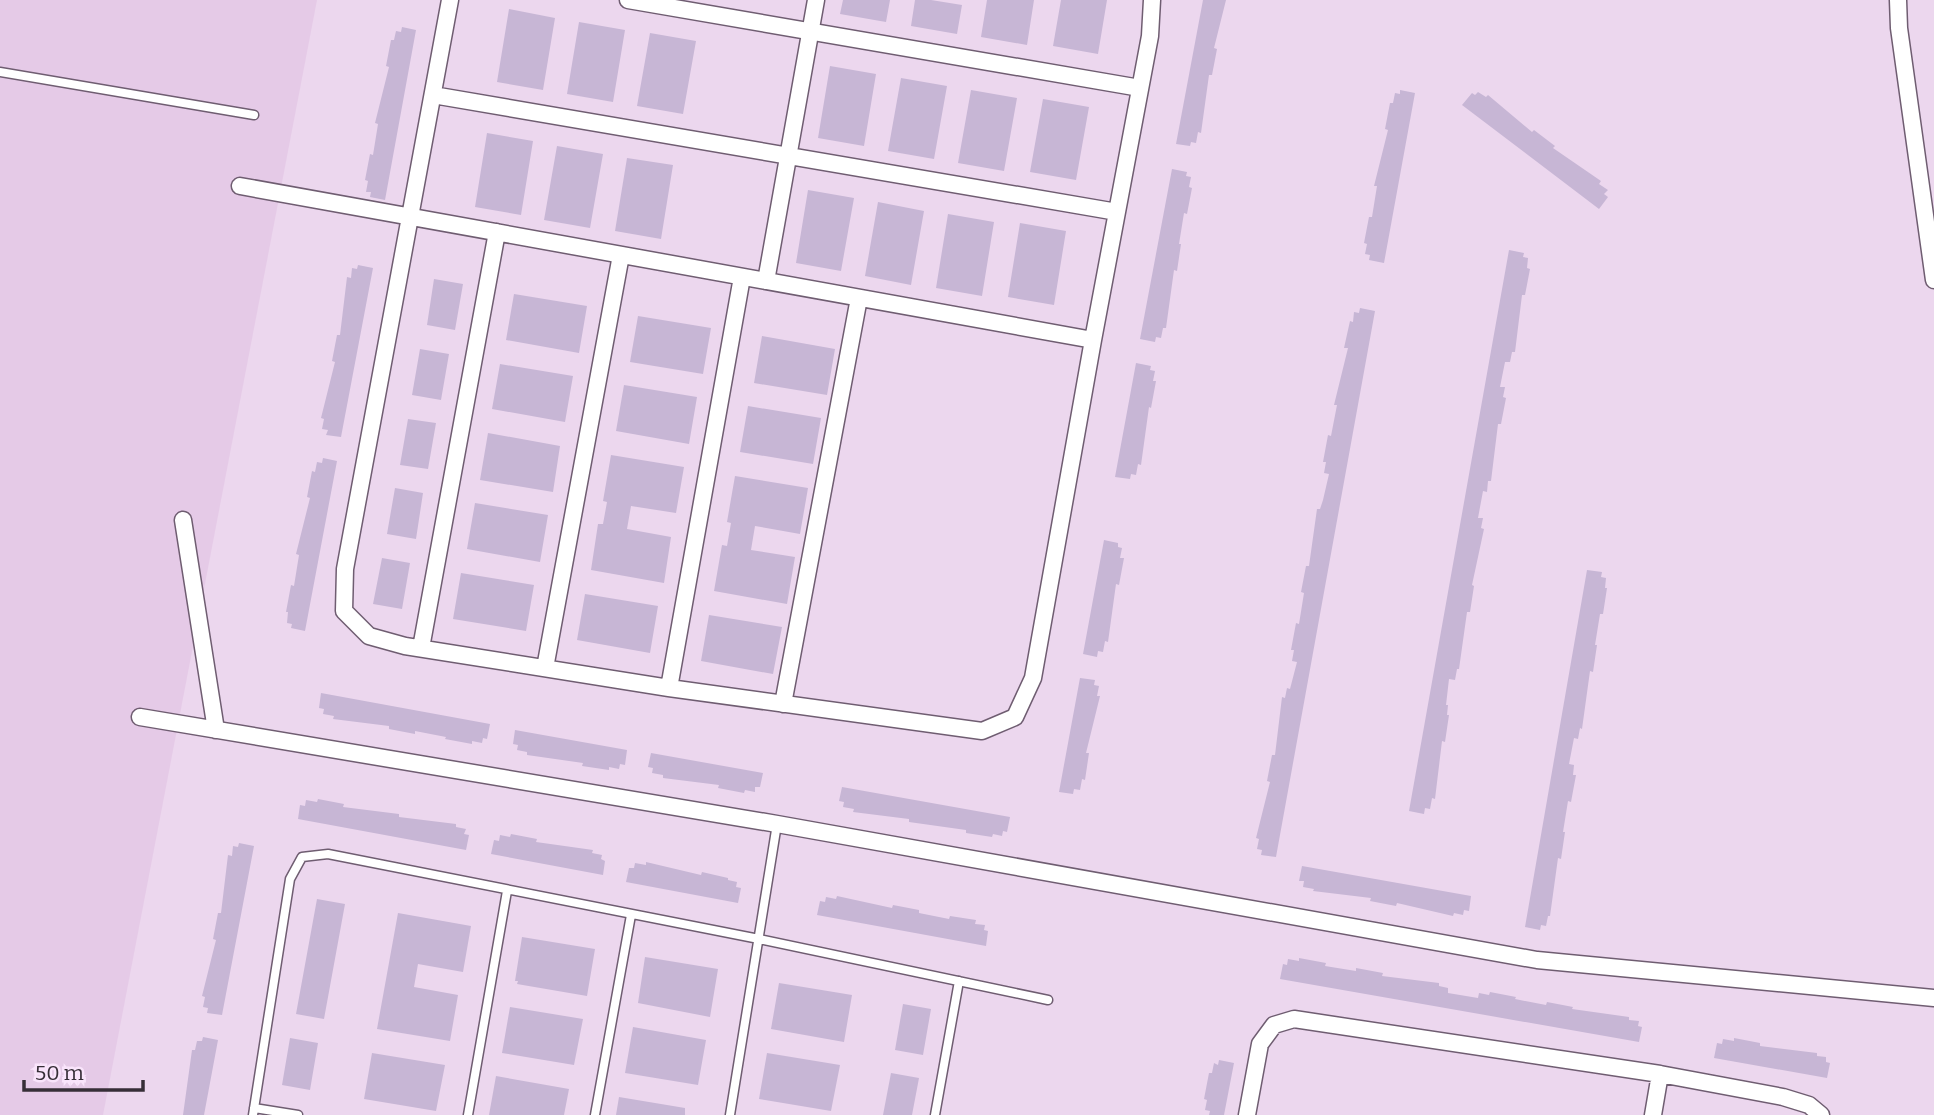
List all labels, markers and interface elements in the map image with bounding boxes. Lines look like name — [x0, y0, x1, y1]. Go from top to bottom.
scale bar — [24, 1048, 144, 1092]
text: 50 m — [35, 1060, 84, 1086]

